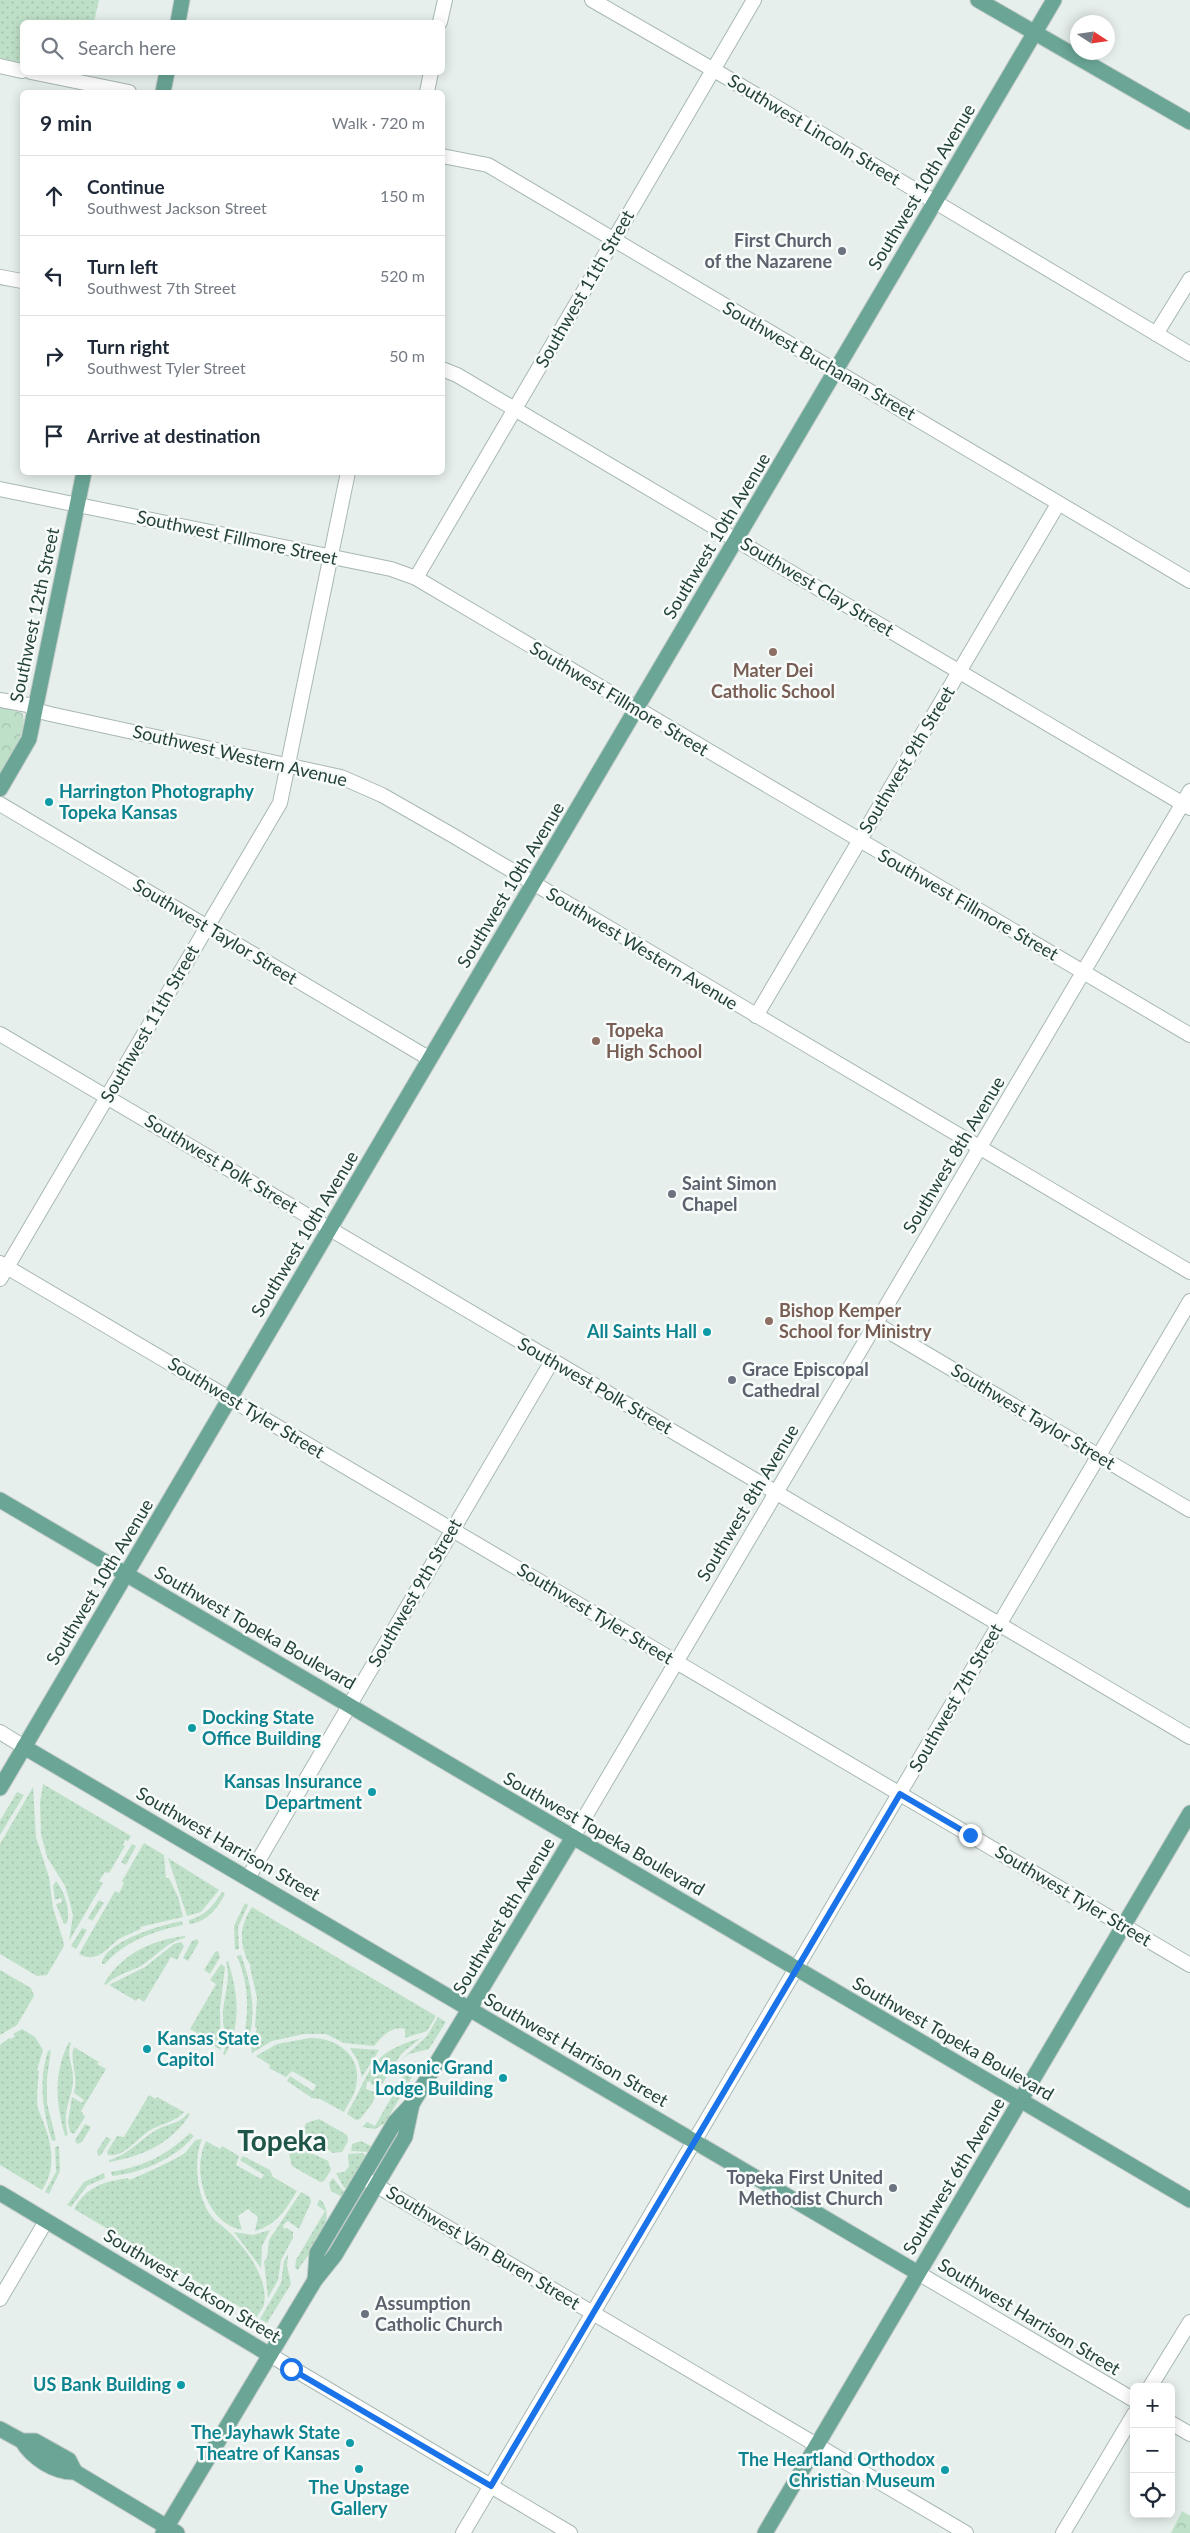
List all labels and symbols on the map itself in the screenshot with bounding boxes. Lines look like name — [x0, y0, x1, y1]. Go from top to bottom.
north arrow — [1070, 15, 1115, 60]
street label: Southwest Lincoln Street — [724, 69, 905, 190]
street label: Southwest 10th Avenue — [863, 99, 979, 273]
street label: Southwest 11th Street — [530, 205, 638, 371]
place label: First Church of the Nazarene — [705, 229, 832, 272]
marker: First Church of the Nazarene — [836, 245, 848, 257]
street label: Southwest Buchanan Street — [719, 296, 920, 425]
street label: Southwest 10th Avenue — [658, 448, 774, 622]
street label: Southwest Fillmore Street — [135, 505, 340, 569]
street label: Southwest 12th Street — [5, 525, 63, 704]
street label: Southwest Clay Street — [737, 532, 898, 641]
street label: Southwest Fillmore Street — [526, 636, 713, 760]
marker: Mater Dei Catholic School — [767, 646, 779, 658]
place label: Mater Dei Catholic School — [711, 659, 835, 702]
street label: Southwest 9th Street — [854, 681, 959, 837]
street label: Southwest Western Avenue — [131, 720, 350, 790]
place label: Harrington Photography Topeka Kansas — [59, 780, 255, 823]
marker: Harrington Photography Topeka Kansas — [43, 796, 55, 808]
street label: Southwest 10th Avenue — [452, 797, 568, 971]
street label: Southwest Fillmore Street — [874, 843, 1063, 965]
street label: Southwest Taylor Street — [130, 873, 302, 989]
street label: Southwest Western Avenue — [543, 882, 742, 1014]
street label: Southwest 11th Street — [95, 940, 203, 1106]
place label: Topeka High School — [606, 1019, 702, 1062]
marker: Topeka High School — [590, 1035, 602, 1047]
street label: Southwest 8th Avenue — [898, 1072, 1009, 1237]
street label: Southwest Polk Street — [141, 1109, 303, 1218]
street label: Southwest 10th Avenue — [246, 1146, 362, 1320]
place label: Saint Simon Chapel — [682, 1172, 777, 1215]
marker: Saint Simon Chapel — [666, 1188, 678, 1200]
place label: Bishop Kemper School for Ministry — [779, 1299, 932, 1342]
marker: Bishop Kemper School for Ministry — [763, 1315, 775, 1327]
place label: All Saints Hall — [586, 1320, 697, 1342]
marker: All Saints Hall — [701, 1326, 713, 1338]
street label: Southwest Polk Street — [514, 1332, 677, 1439]
street label: Southwest Tyler Street — [164, 1352, 329, 1463]
place label: Grace Episcopal Cathedral — [742, 1358, 869, 1401]
street label: Southwest Taylor Street — [948, 1358, 1120, 1474]
marker: Grace Episcopal Cathedral — [726, 1374, 738, 1386]
street label: Southwest 8th Avenue — [692, 1420, 803, 1585]
street label: Southwest 10th Avenue — [41, 1494, 157, 1668]
street label: Southwest 9th Street — [363, 1514, 466, 1671]
street label: Southwest Tyler Street — [513, 1558, 678, 1669]
street label: Southwest Topeka Boulevard — [151, 1560, 360, 1694]
street label: Southwest 7th Street — [904, 1619, 1007, 1776]
place label: Docking State Office Building — [202, 1706, 321, 1749]
marker: Docking State Office Building — [186, 1722, 198, 1734]
street label: Southwest Topeka Boulevard — [500, 1766, 709, 1900]
place label: Kansas Insurance Department — [224, 1770, 362, 1813]
street label: Southwest Harrison Street — [133, 1781, 325, 1905]
marker: Kansas Insurance Department — [366, 1786, 378, 1798]
route end — [959, 1824, 982, 1847]
street label: Southwest 8th Avenue — [448, 1833, 559, 1998]
street label: Southwest Tyler Street — [991, 1840, 1156, 1951]
street label: Southwest Topeka Boulevard — [849, 1971, 1058, 2105]
street label: Southwest Harrison Street — [481, 1987, 673, 2111]
place label: Kansas State Capitol — [157, 2027, 260, 2070]
marker: Kansas State Capitol — [141, 2043, 153, 2055]
place label: Masonic Grand Lodge Building — [372, 2056, 493, 2099]
marker: Masonic Grand Lodge Building — [497, 2072, 509, 2084]
street label: Southwest 6th Avenue — [898, 2093, 1009, 2258]
district label: Topeka — [237, 2123, 327, 2157]
place label: Topeka First United Methodist Church — [726, 2166, 883, 2209]
street label: Southwest Van Buren Street — [383, 2181, 585, 2314]
marker: Topeka First United Methodist Church — [887, 2182, 899, 2194]
street label: Southwest Jackson Street — [100, 2224, 285, 2347]
street label: Southwest Harrison Street — [934, 2253, 1125, 2380]
place label: Assumption Catholic Church — [374, 2292, 503, 2335]
marker: Assumption Catholic Church — [359, 2308, 371, 2320]
route start — [280, 2358, 303, 2381]
place label: US Bank Building — [33, 2373, 171, 2395]
marker: US Bank Building — [175, 2379, 187, 2391]
place label: The Jayhawk State Theatre of Kansas — [191, 2421, 340, 2464]
marker: The Jayhawk State Theatre of Kansas — [344, 2437, 356, 2449]
place label: The Heartland Orthodox Christian Museum — [738, 2448, 936, 2491]
marker: The Upstage Gallery — [353, 2463, 365, 2475]
marker: The Heartland Orthodox Christian Museum — [939, 2464, 951, 2476]
place label: The Upstage Gallery — [309, 2476, 410, 2519]

